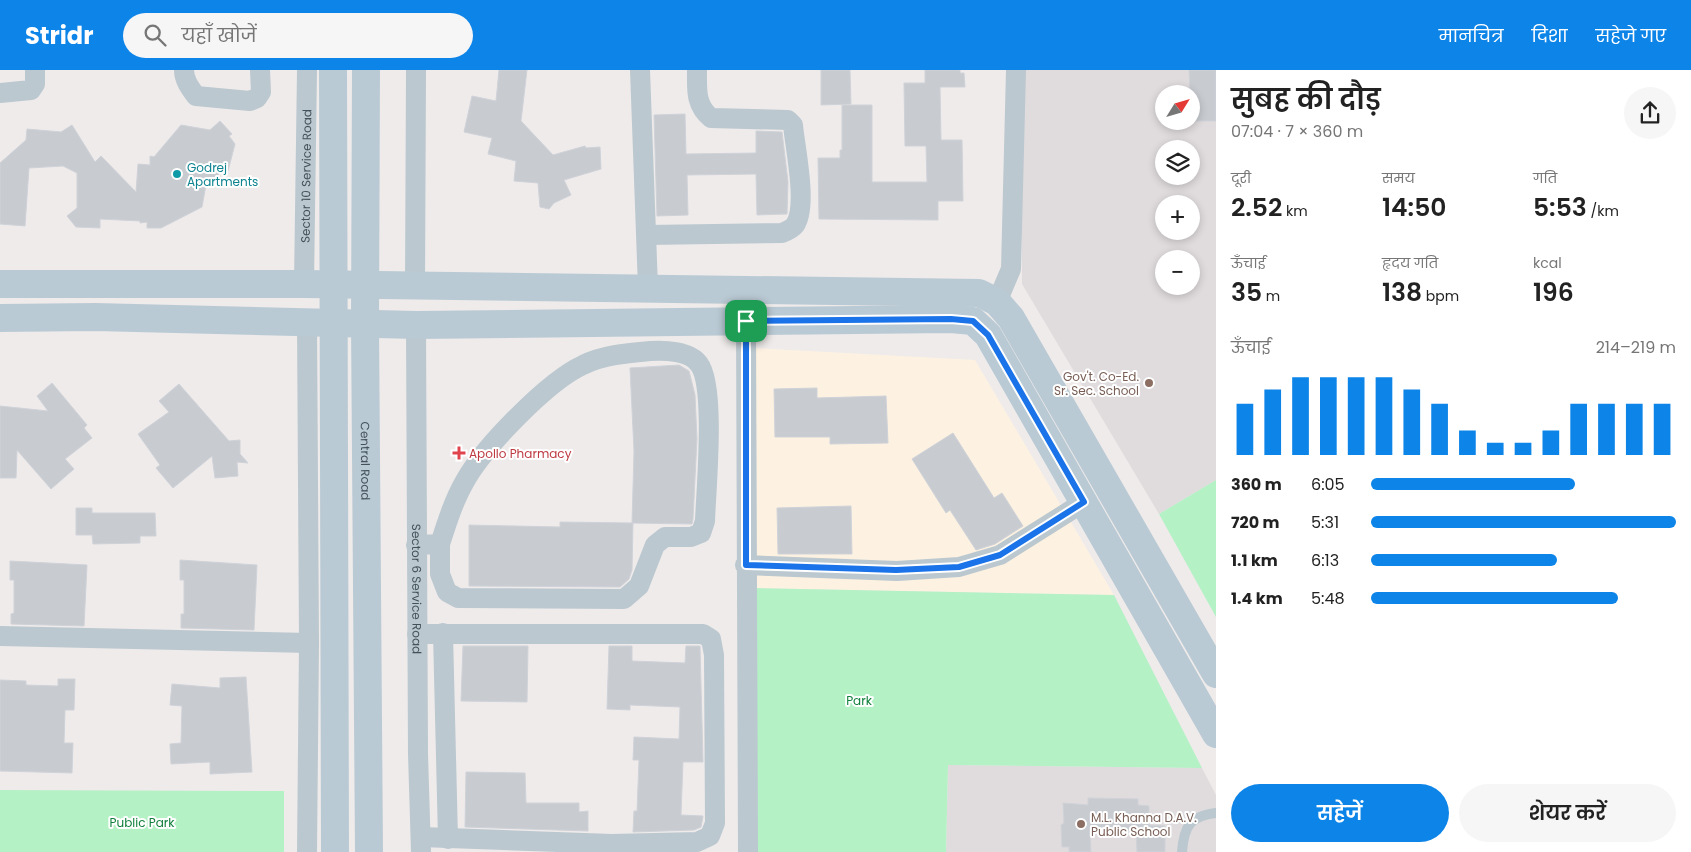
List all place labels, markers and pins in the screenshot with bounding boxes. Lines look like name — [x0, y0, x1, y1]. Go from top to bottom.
place label: Godrej Apartments — [187, 159, 258, 190]
marker: Godrej Apartments — [171, 168, 183, 180]
pin — [725, 300, 767, 342]
place label: Gov't. Co-Ed. Sr. Sec. School — [1054, 368, 1139, 399]
marker: Gov't. Co-Ed. Sr. Sec. School — [1143, 377, 1155, 389]
place label: Apollo Pharmacy — [469, 445, 572, 462]
marker: Apollo Pharmacy — [453, 447, 465, 459]
place label: M.L. Khanna D.A.V. Public School — [1091, 809, 1197, 840]
marker: M.L. Khanna D.A.V. Public School — [1075, 818, 1087, 830]

